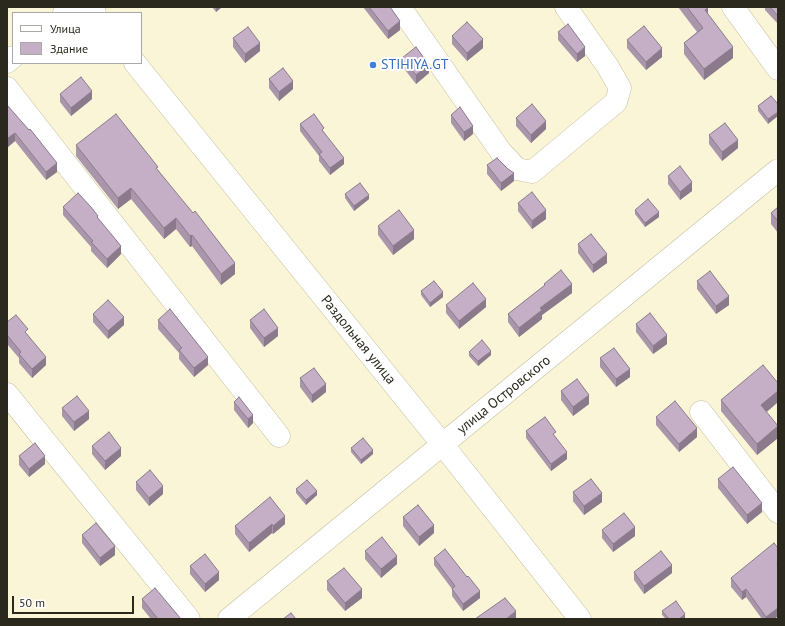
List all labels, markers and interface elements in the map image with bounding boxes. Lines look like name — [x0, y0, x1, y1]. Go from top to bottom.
legend — [12, 12, 142, 64]
text: Улица — [50, 21, 81, 36]
text: Здание — [50, 41, 88, 56]
place label: STIHIYA.GT — [381, 57, 449, 73]
marker: STIHIYA.GT — [368, 60, 378, 70]
street label: Раздольная улица — [317, 292, 399, 388]
street label: улица Островского — [454, 352, 554, 438]
scale bar — [14, 588, 136, 614]
text: 50 m — [19, 595, 45, 610]

